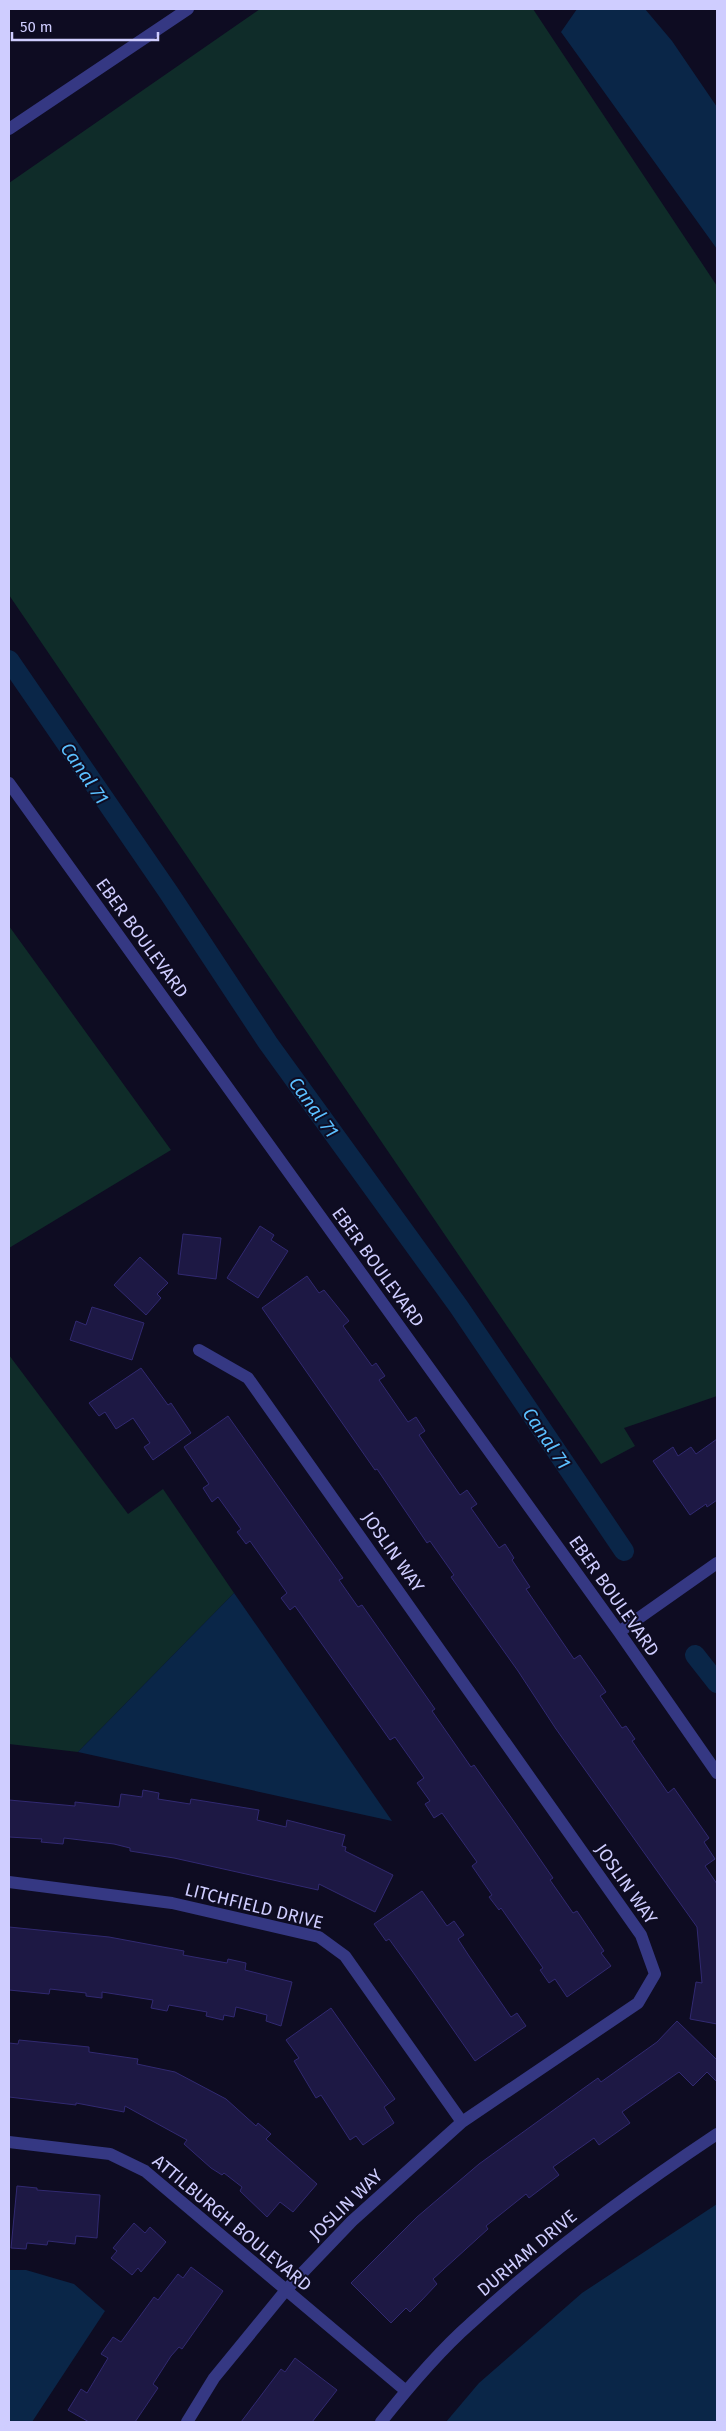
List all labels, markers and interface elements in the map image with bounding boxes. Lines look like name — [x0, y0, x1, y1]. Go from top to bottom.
scale bar — [12, 10, 159, 42]
text: 50 m — [20, 18, 53, 36]
water label: Canal 71 — [56, 738, 113, 808]
street label: EBER BOULEVARD — [91, 874, 193, 1002]
water label: Canal 71 — [284, 1073, 343, 1142]
street label: EBER BOULEVARD — [327, 1203, 429, 1331]
water label: Canal 71 — [518, 1403, 575, 1473]
street label: JOSLIN WAY — [357, 1507, 429, 1597]
street label: EBER BOULEVARD — [564, 1531, 664, 1661]
street label: JOSLIN WAY — [590, 1839, 662, 1929]
street label: LITCHFIELD DRIVE — [183, 1878, 325, 1934]
street label: ATTILBURGH BOULEVARD — [148, 2150, 316, 2296]
street label: JOSLIN WAY — [305, 2165, 387, 2245]
street label: DURHAM DRIVE — [473, 2205, 581, 2301]

